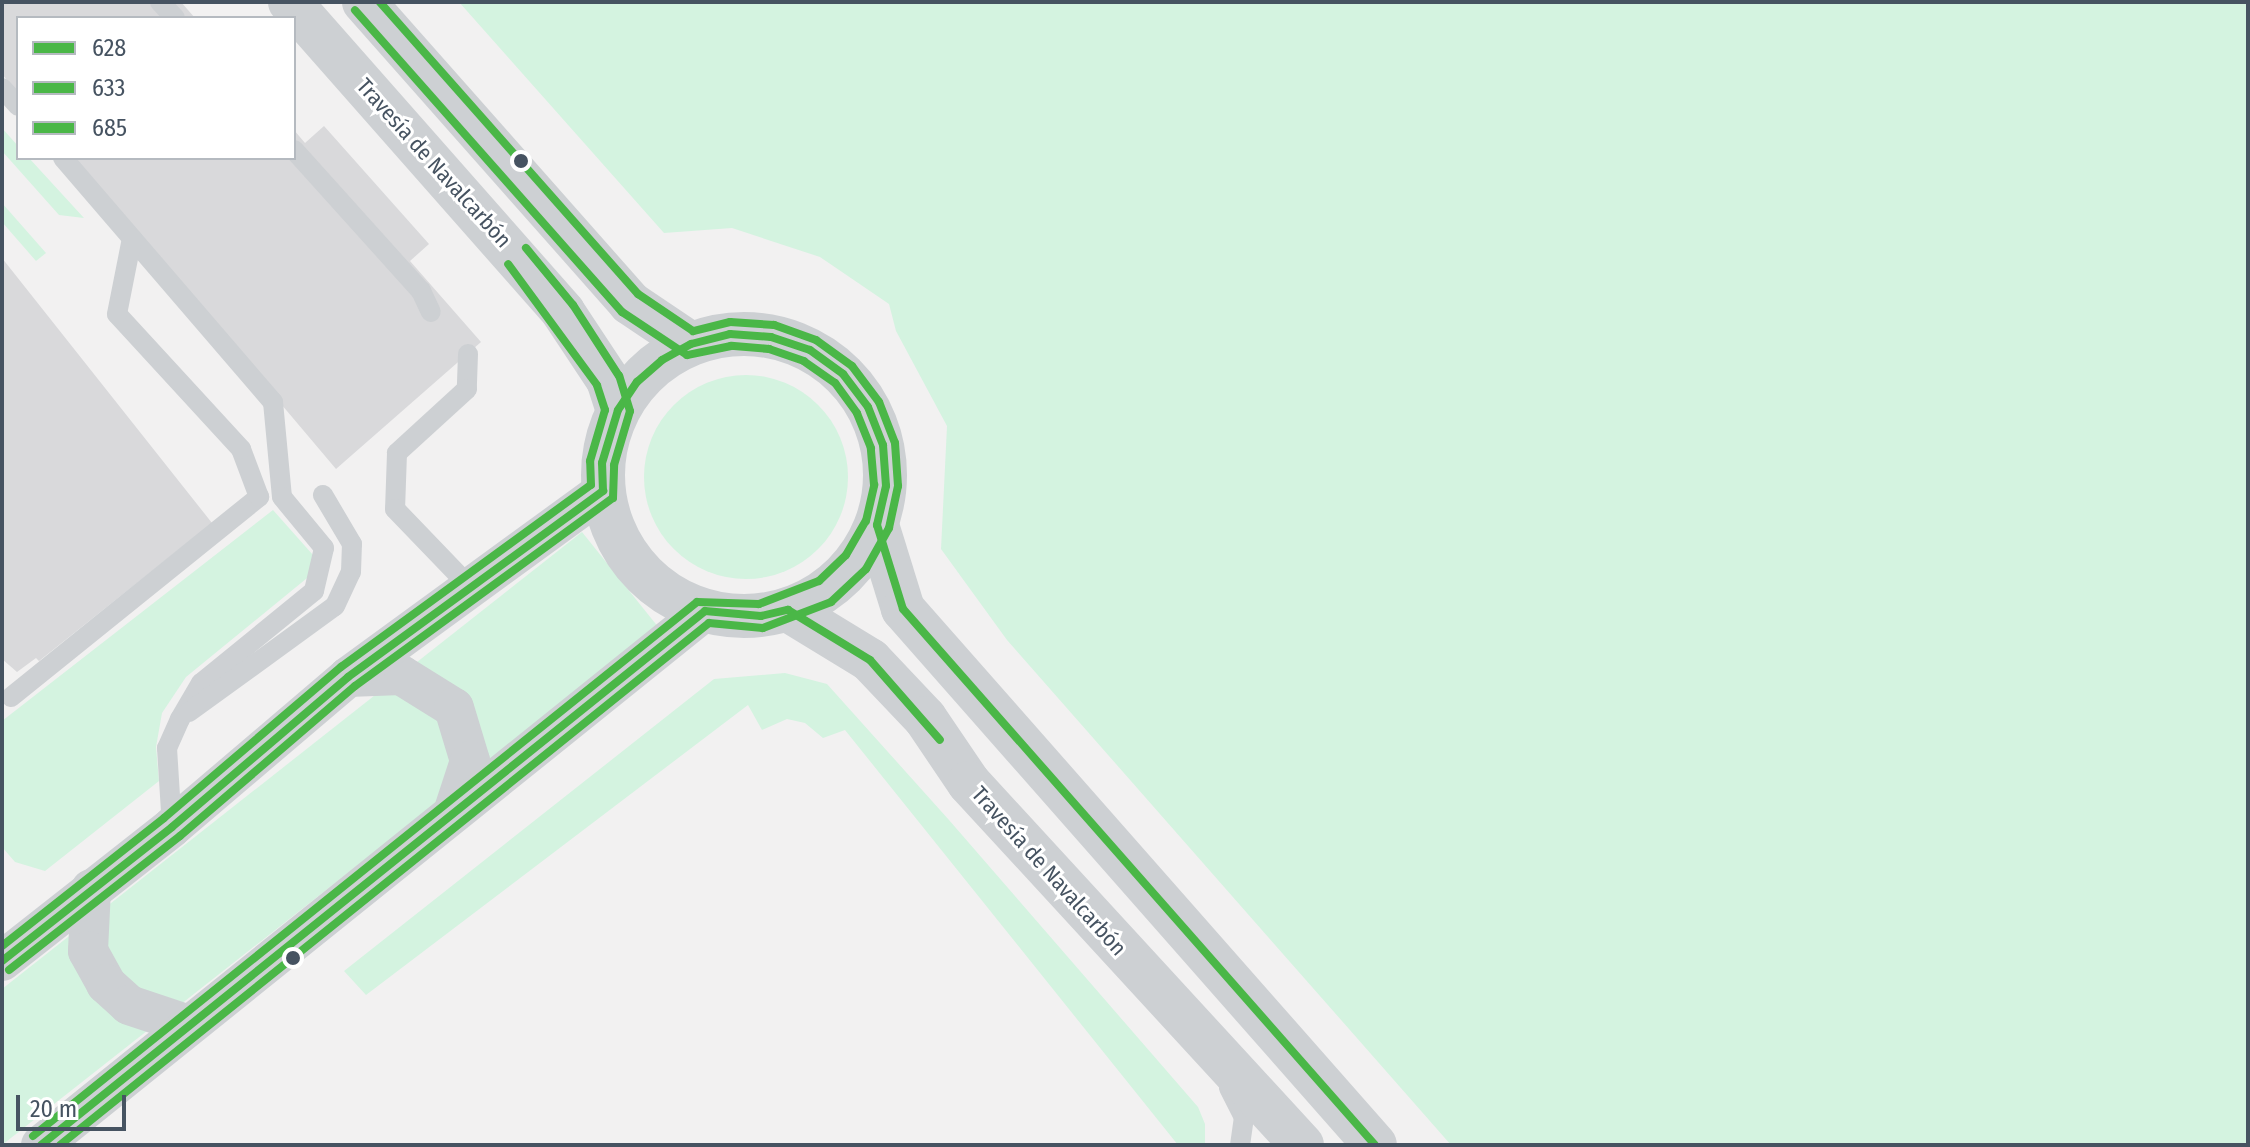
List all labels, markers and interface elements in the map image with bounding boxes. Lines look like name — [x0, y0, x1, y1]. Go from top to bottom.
legend — [16, 16, 296, 160]
text: 628 — [92, 34, 126, 62]
street label: Travesía de Navalcarbón — [351, 73, 517, 253]
text: 633 — [92, 74, 125, 102]
text: 685 — [92, 114, 127, 142]
unlabelled marker — [513, 153, 529, 169]
street label: Travesía de Navalcarbón — [966, 781, 1132, 961]
unlabelled marker — [285, 950, 301, 966]
scale bar — [20, 1079, 130, 1129]
text: 20 m — [30, 1095, 77, 1123]

